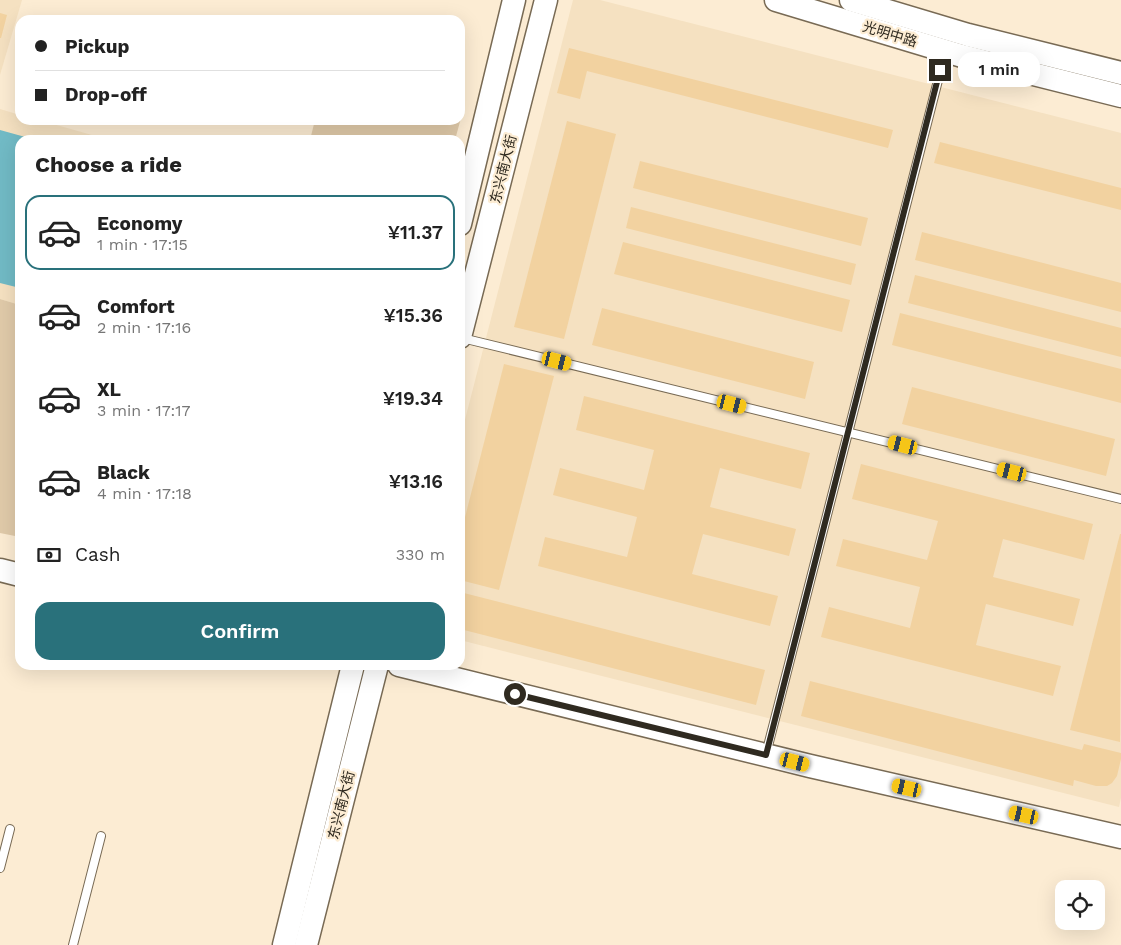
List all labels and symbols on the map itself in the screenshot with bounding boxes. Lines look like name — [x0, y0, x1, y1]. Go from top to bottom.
street label: 光明中路 — [861, 18, 919, 50]
callout: 1 min — [958, 52, 1040, 88]
route end — [929, 59, 951, 81]
street label: 东兴南大街 — [487, 133, 519, 205]
car — [540, 350, 573, 372]
car — [715, 393, 748, 415]
car — [886, 434, 919, 456]
car — [995, 461, 1028, 483]
route start — [504, 683, 526, 705]
car — [778, 751, 811, 773]
street label: 东兴南大街 — [325, 769, 357, 841]
car — [890, 777, 923, 799]
car — [1007, 804, 1040, 826]

